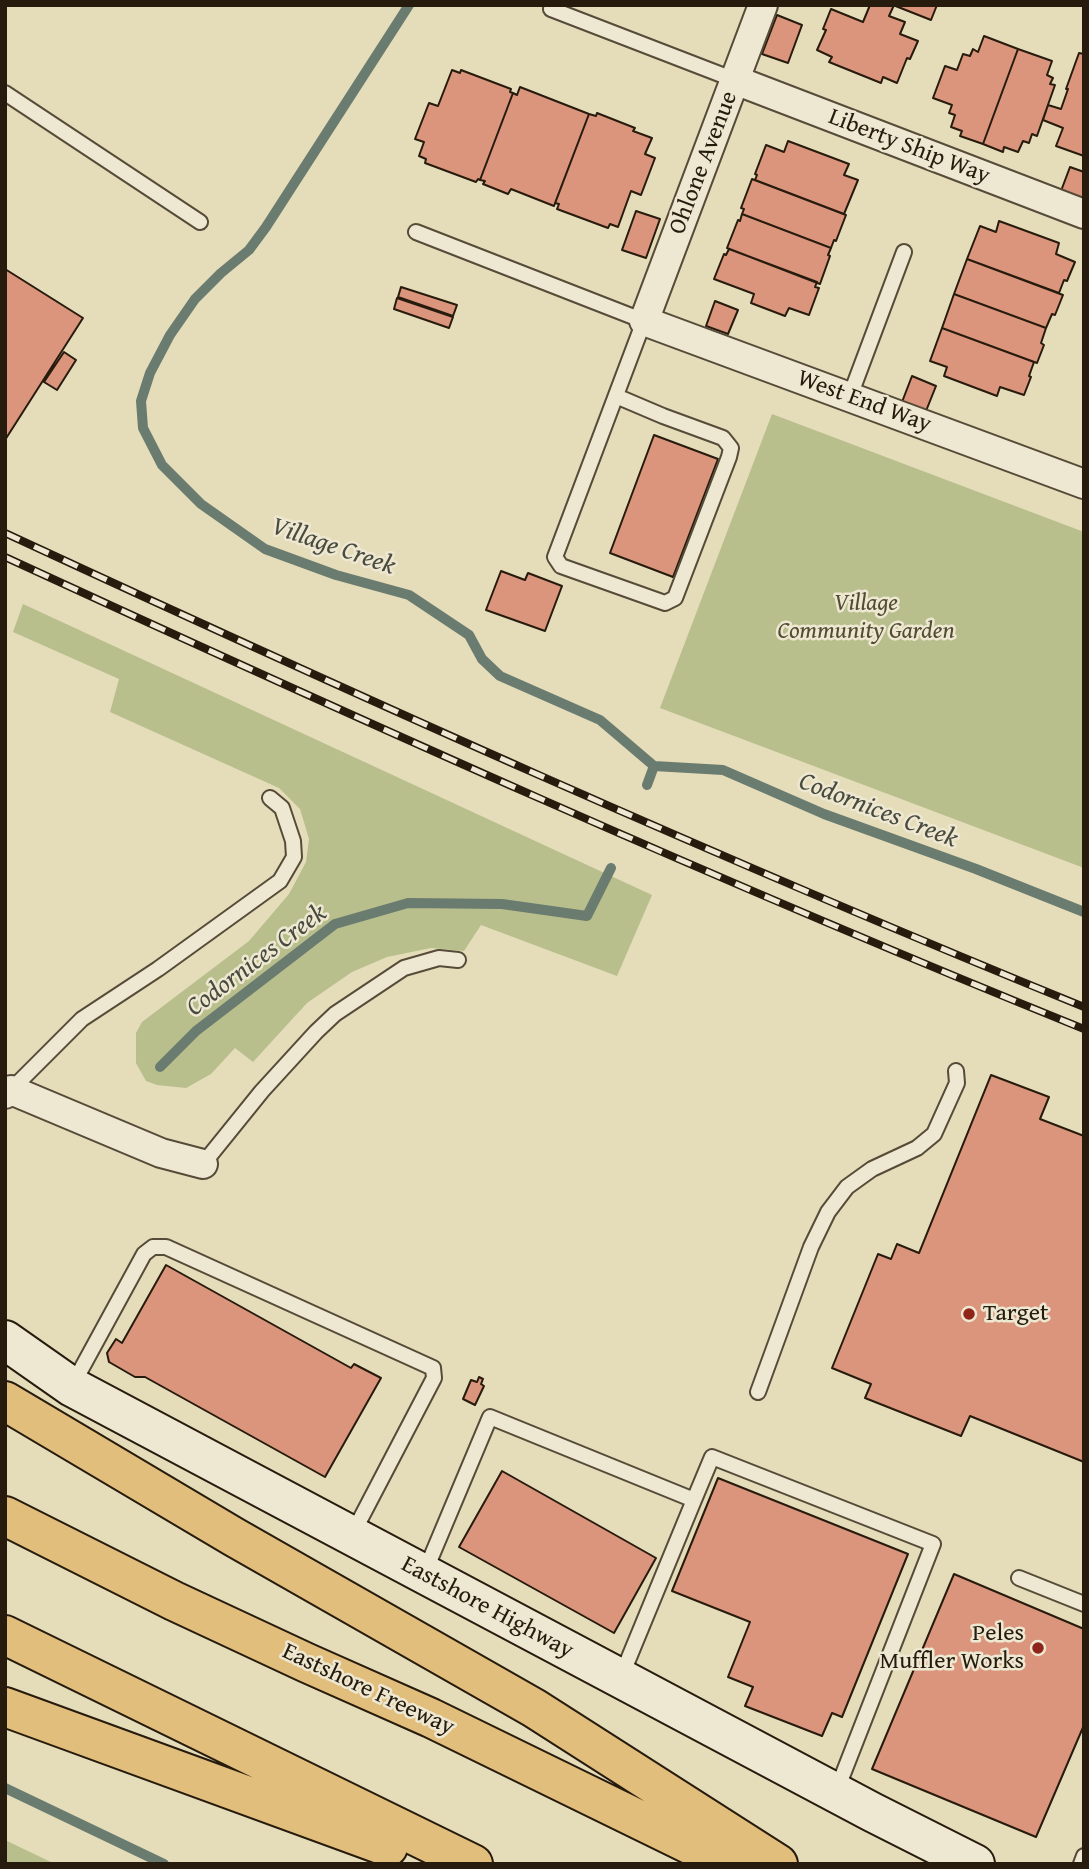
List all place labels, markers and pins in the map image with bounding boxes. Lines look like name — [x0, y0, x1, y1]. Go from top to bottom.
place label: Target — [983, 1300, 1048, 1328]
marker: Target — [961, 1306, 977, 1322]
place label: Peles Muffler Works — [879, 1620, 1024, 1676]
marker: Peles Muffler Works — [1030, 1640, 1046, 1656]

